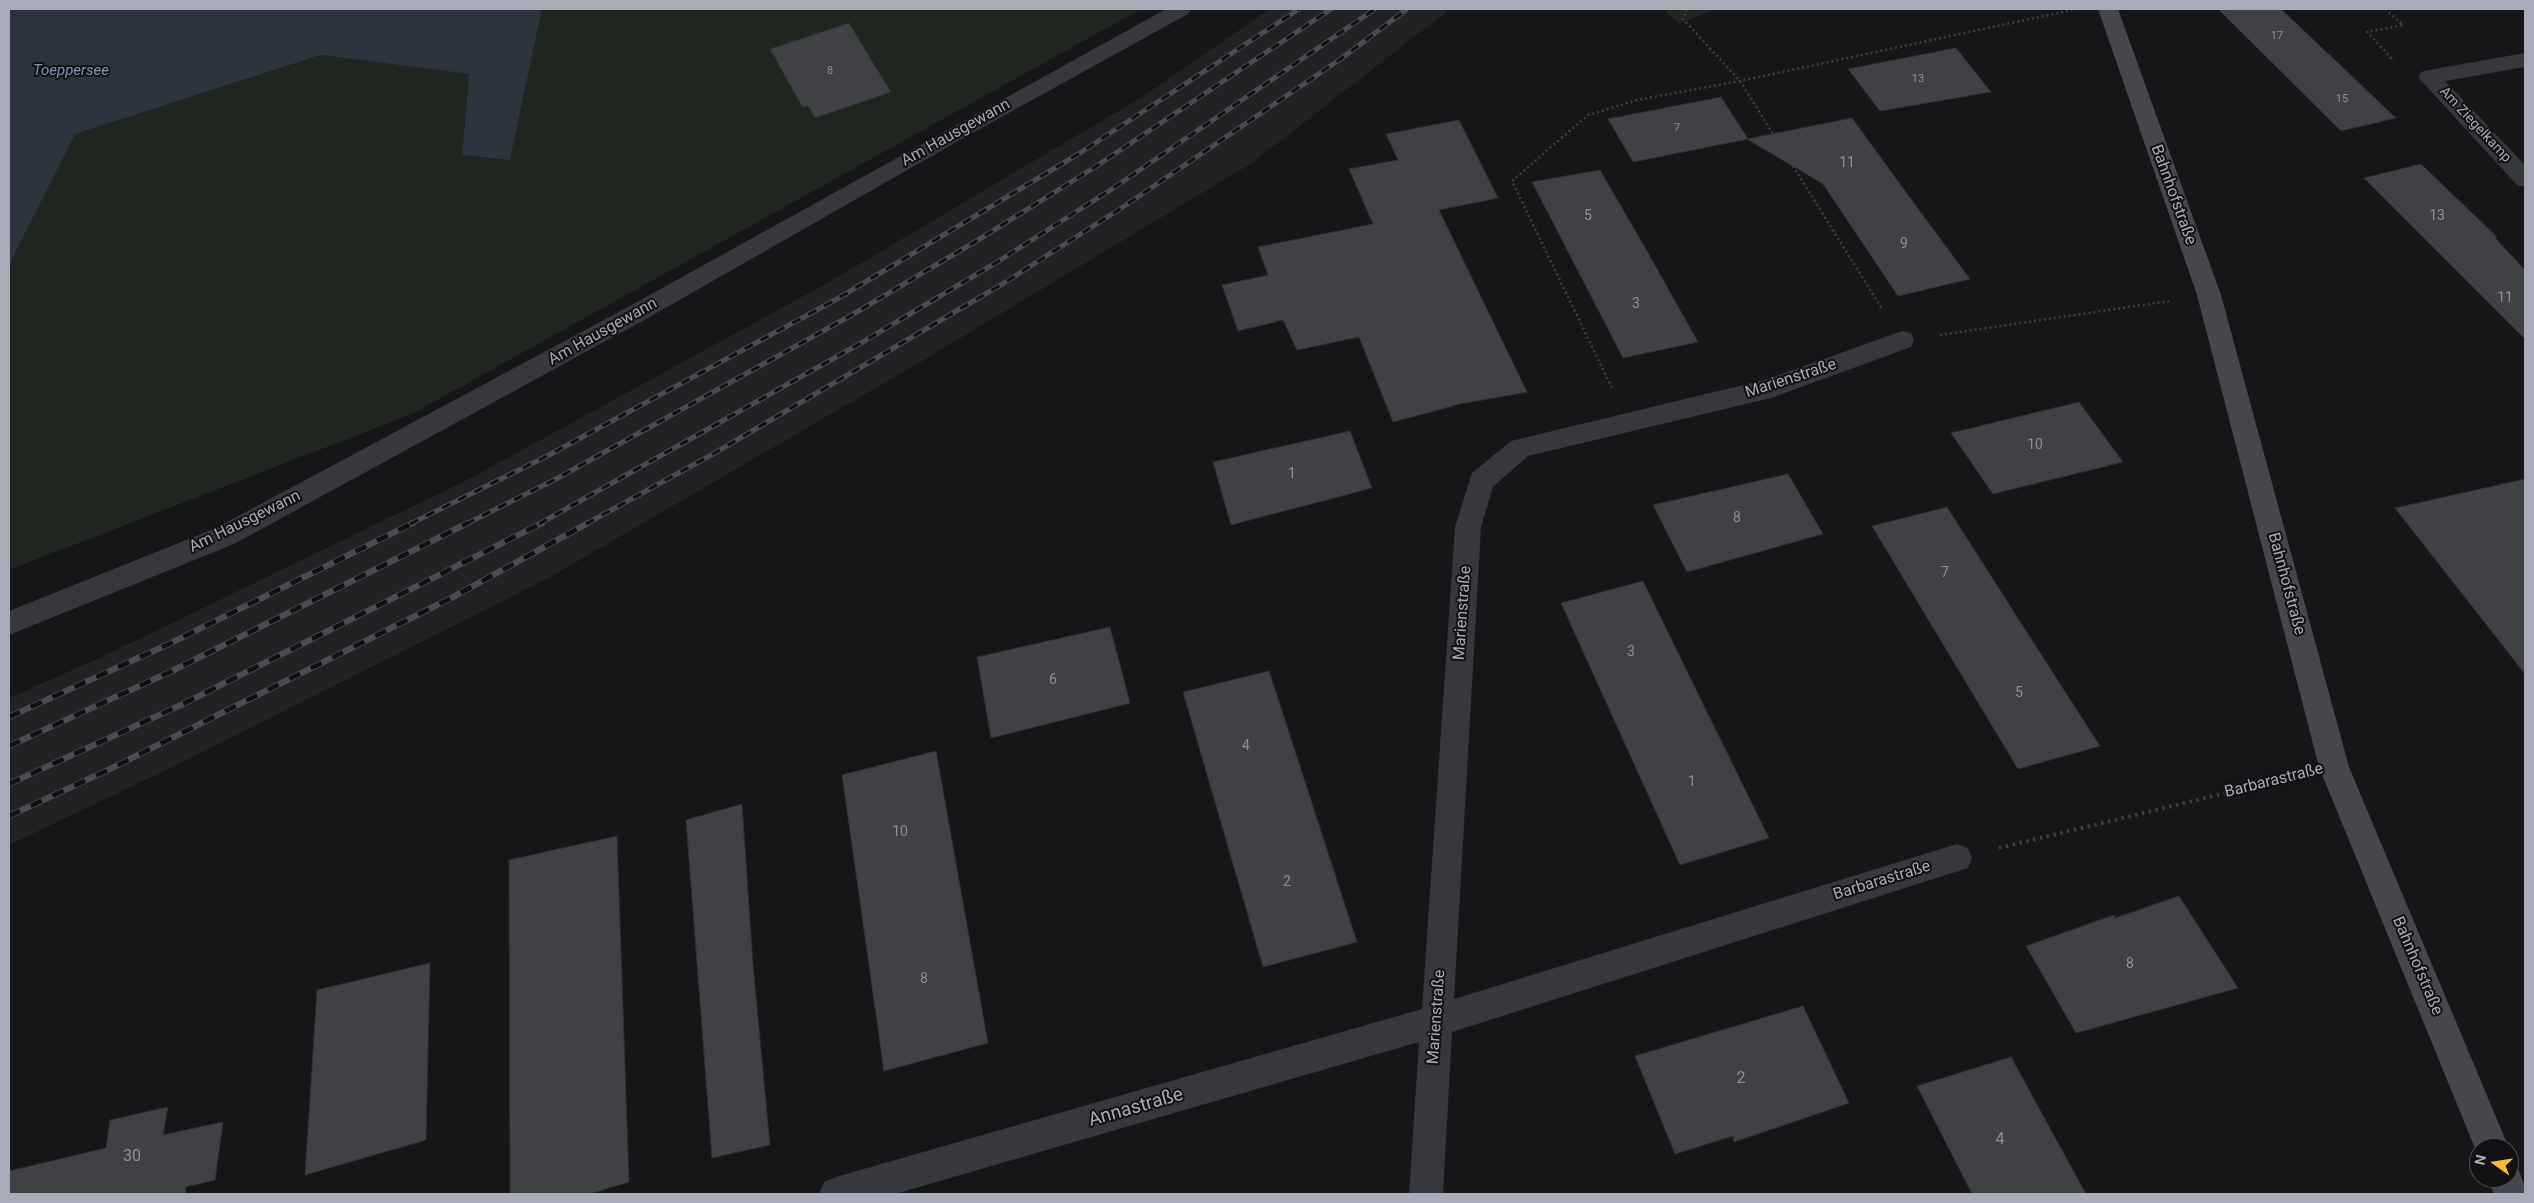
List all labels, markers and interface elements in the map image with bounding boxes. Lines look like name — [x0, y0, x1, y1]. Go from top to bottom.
house number: 17 — [2271, 29, 2283, 43]
water label: Toeppersee — [33, 62, 109, 80]
house number: 8 — [827, 64, 833, 78]
house number: 13 — [1912, 72, 1924, 86]
street label: Am Ziegelkamp — [2436, 84, 2514, 166]
house number: 15 — [2336, 92, 2348, 106]
street label: Am Hausgewann — [898, 95, 1014, 171]
house number: 7 — [1674, 121, 1680, 135]
street label: Bahnhofstraße — [2146, 142, 2200, 248]
house number: 11 — [1839, 155, 1855, 171]
house number: 5 — [1584, 208, 1592, 224]
house number: 13 — [2429, 208, 2445, 224]
house number: 9 — [1900, 236, 1908, 252]
house number: 11 — [2497, 290, 2513, 306]
street label: Am Hausgewann — [545, 294, 661, 370]
house number: 3 — [1632, 296, 1640, 312]
street label: Marienstraße — [1743, 355, 1839, 403]
house number: 10 — [2027, 437, 2043, 453]
house number: 1 — [1288, 466, 1296, 482]
street label: Am Hausgewann — [186, 487, 304, 557]
house number: 8 — [1733, 510, 1741, 526]
street label: Bahnhofstraße — [2263, 531, 2309, 637]
street label: Marienstraße — [1450, 565, 1476, 661]
house number: 7 — [1941, 565, 1949, 581]
house number: 3 — [1627, 644, 1635, 660]
house number: 6 — [1049, 672, 1057, 688]
house number: 5 — [2015, 685, 2023, 701]
house number: 4 — [1242, 738, 1250, 754]
street label: Barbarastraße — [2223, 759, 2325, 803]
house number: 1 — [1688, 774, 1696, 790]
house number: 10 — [892, 824, 908, 840]
street label: Barbarastraße — [1831, 857, 1933, 905]
house number: 2 — [1283, 874, 1291, 890]
street label: Bahnhofstraße — [2388, 914, 2446, 1018]
house number: 8 — [2126, 956, 2134, 972]
street label: Marienstraße — [1424, 969, 1450, 1065]
house number: 8 — [920, 971, 928, 987]
house number: 2 — [1737, 1069, 1745, 1089]
street label: Annastraße — [1086, 1084, 1186, 1132]
house number: 4 — [1996, 1130, 2004, 1150]
north arrow — [2469, 1138, 2519, 1188]
house number: 30 — [123, 1147, 141, 1167]
text: N — [2471, 1153, 2489, 1166]

